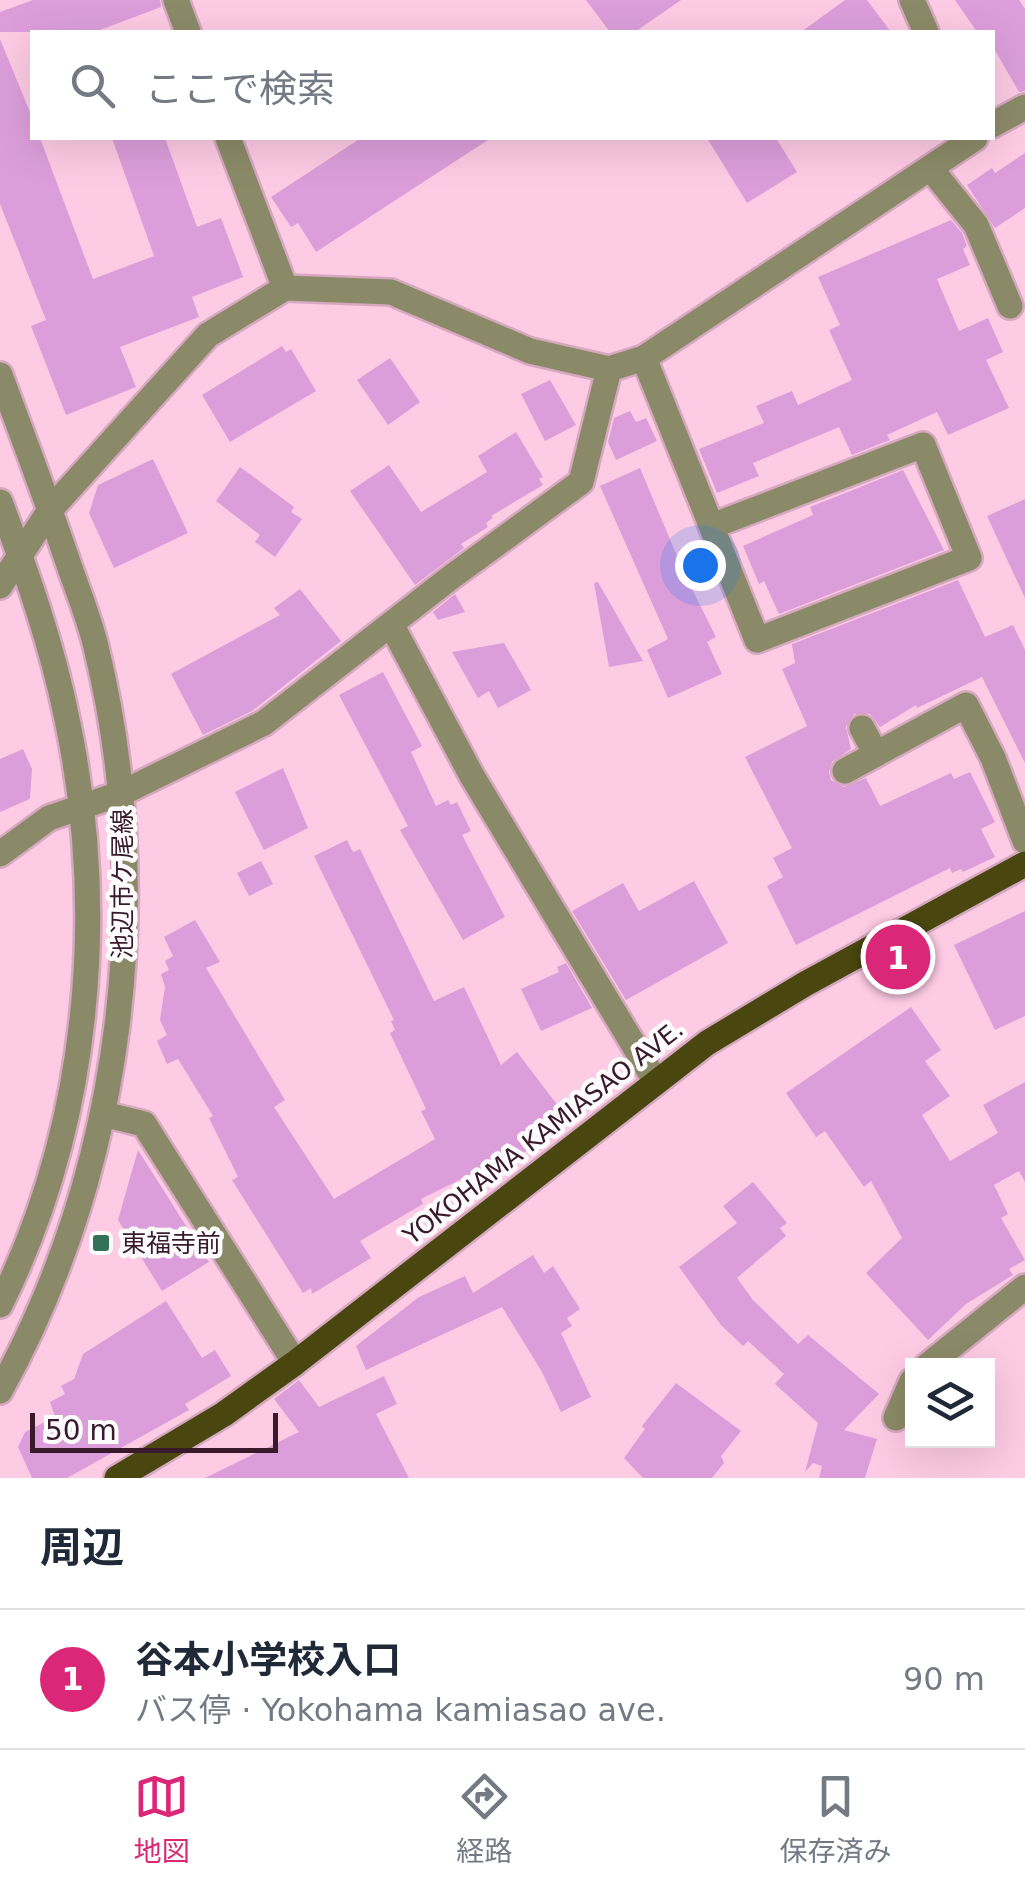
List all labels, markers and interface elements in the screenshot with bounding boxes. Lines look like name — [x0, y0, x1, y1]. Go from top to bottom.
search box — [30, 30, 995, 140]
icon: search — [65, 58, 120, 113]
text: ここで検索 — [145, 67, 335, 111]
your location — [675, 540, 726, 591]
street label: 池辺市ケ尾線 — [108, 809, 137, 959]
pin: 1 — [866, 920, 930, 994]
street label: YOKOHAMA KAMIASAO AVE. — [397, 1014, 689, 1251]
place label: 東福寺前 — [121, 1229, 221, 1258]
marker: 東福寺前 — [90, 1232, 112, 1254]
map controls — [905, 1358, 995, 1448]
button: layers — [905, 1358, 995, 1448]
scale bar — [30, 1408, 278, 1452]
text: 50 m — [45, 1414, 117, 1447]
text: 周辺 — [40, 1523, 124, 1572]
text: 谷本小学校入口 — [135, 1638, 401, 1682]
text: 1 — [61, 1660, 84, 1698]
text: 90 m — [903, 1660, 985, 1698]
text: バス停 · Yokohama kamiasao ave. — [135, 1691, 666, 1729]
tab: 地図 — [133, 1769, 190, 1869]
tab: 経路 — [456, 1769, 513, 1869]
tab: 保存済み — [779, 1769, 892, 1869]

